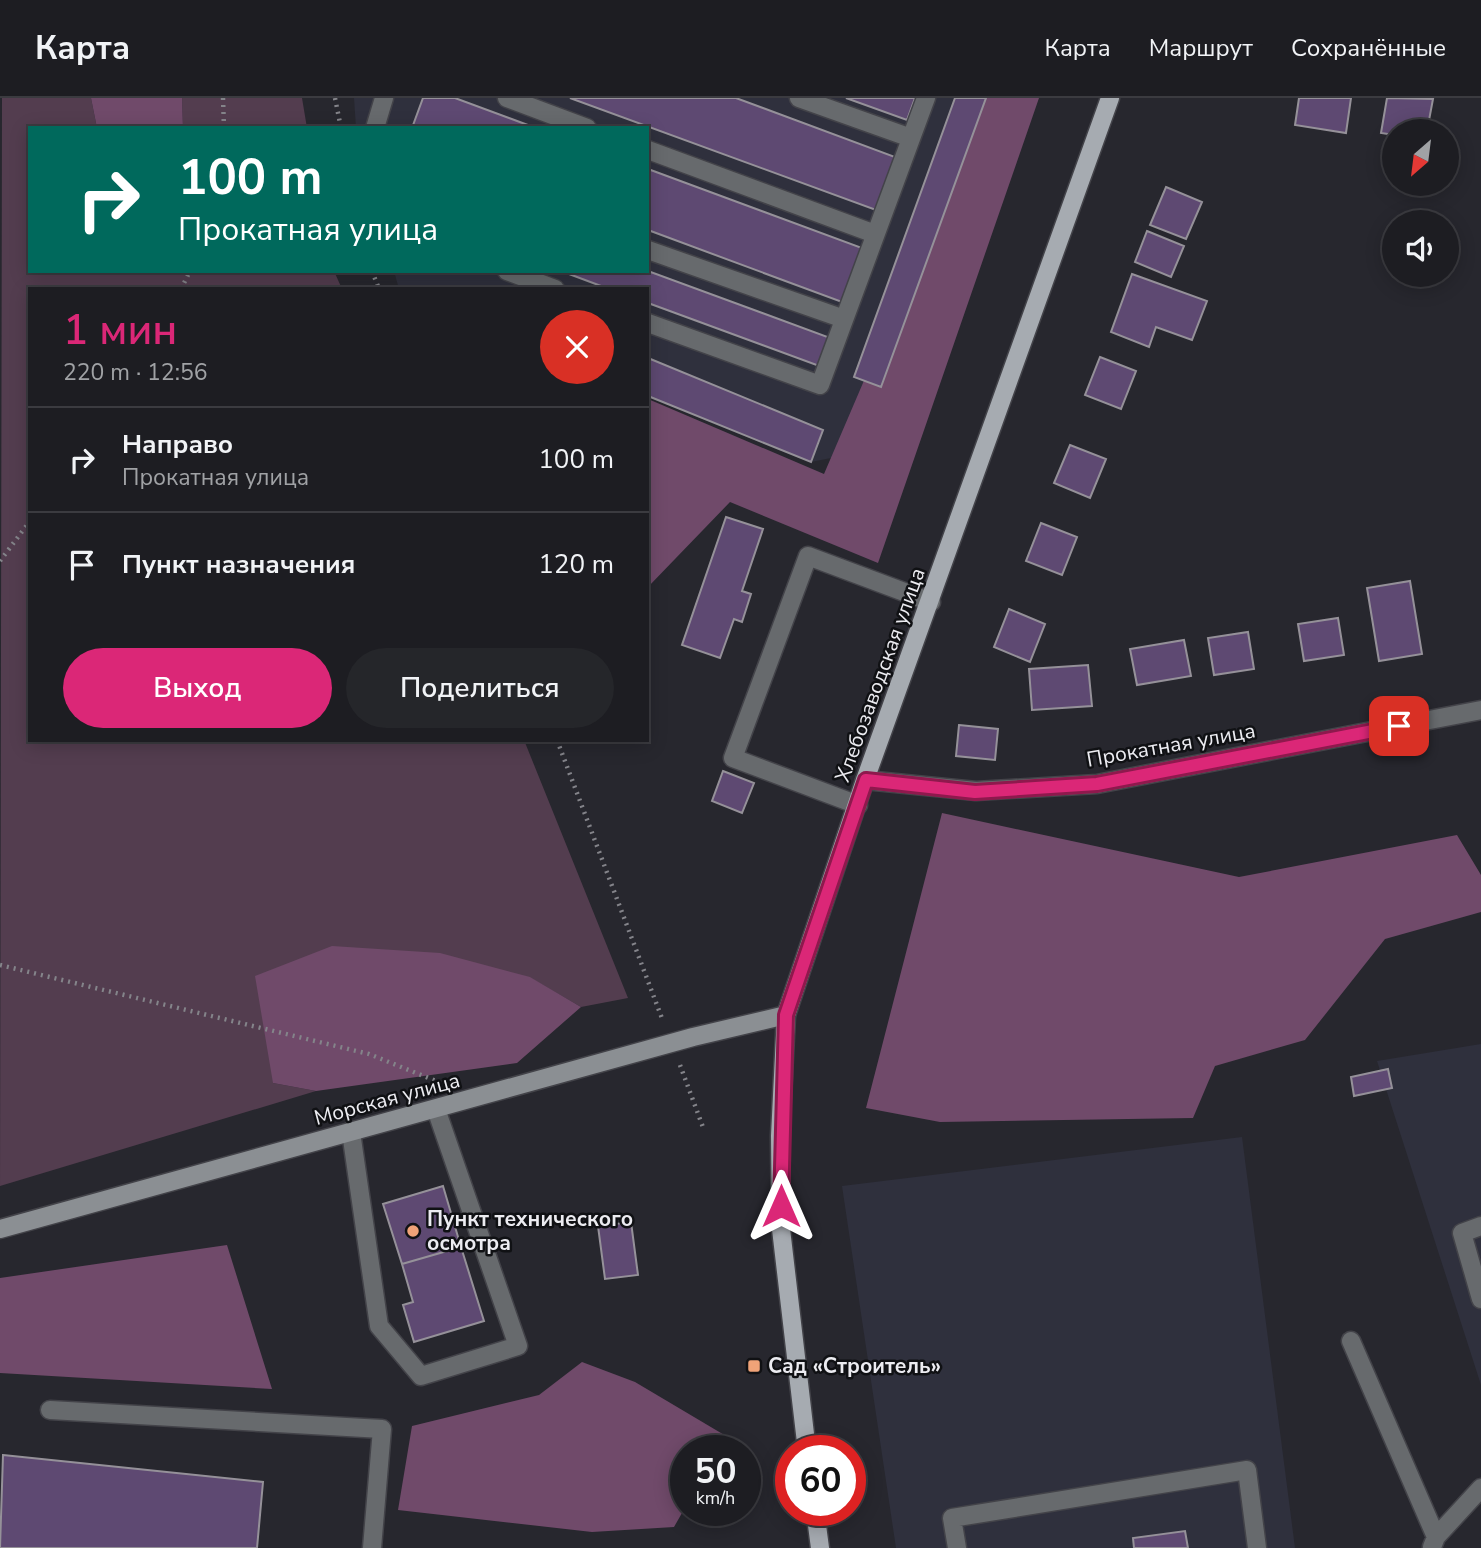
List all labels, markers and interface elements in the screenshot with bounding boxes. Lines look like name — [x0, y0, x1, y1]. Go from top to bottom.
text: Карта — [35, 26, 130, 71]
text: Карта — [1045, 32, 1111, 64]
text: Маршрут — [1149, 32, 1253, 64]
text: Сохранённые — [1291, 32, 1446, 64]
north arrow — [1382, 119, 1460, 196]
map controls — [1382, 119, 1459, 287]
text: 100 m — [178, 144, 322, 211]
icon: right — [63, 154, 154, 245]
text: Прокатная улица — [178, 208, 438, 251]
button: sound — [1382, 210, 1459, 287]
text: 1 мин — [63, 302, 177, 359]
button: close — [540, 310, 614, 384]
text: 220 m · 12:56 — [63, 357, 208, 388]
text: Направо — [122, 427, 233, 462]
icon: right — [63, 441, 101, 479]
text: 100 m — [538, 442, 614, 477]
text: Прокатная улица — [122, 462, 309, 493]
icon: arrive — [63, 546, 101, 584]
text: Пункт назначения — [122, 547, 355, 582]
text: 120 m — [538, 547, 614, 582]
street label: Хлебозаводская улица — [828, 564, 932, 786]
button: Выход — [63, 648, 332, 728]
button: Поделиться — [346, 648, 614, 728]
pin — [1369, 696, 1429, 756]
icon: arrive — [1380, 707, 1418, 745]
street label: Прокатная улица — [1084, 716, 1258, 774]
street label: Морская улица — [311, 1066, 463, 1132]
position arrow — [744, 1169, 818, 1243]
place label: Пункт технического осмотра — [427, 1205, 633, 1257]
marker: Пункт технического осмотра — [405, 1223, 421, 1239]
place label: Сад «Строитель» — [768, 1352, 941, 1380]
marker: Сад «Строитель» — [746, 1358, 762, 1374]
speed limit sign: 60 — [775, 1435, 866, 1526]
text: 50 — [694, 1448, 737, 1495]
text: km/h — [696, 1486, 735, 1510]

